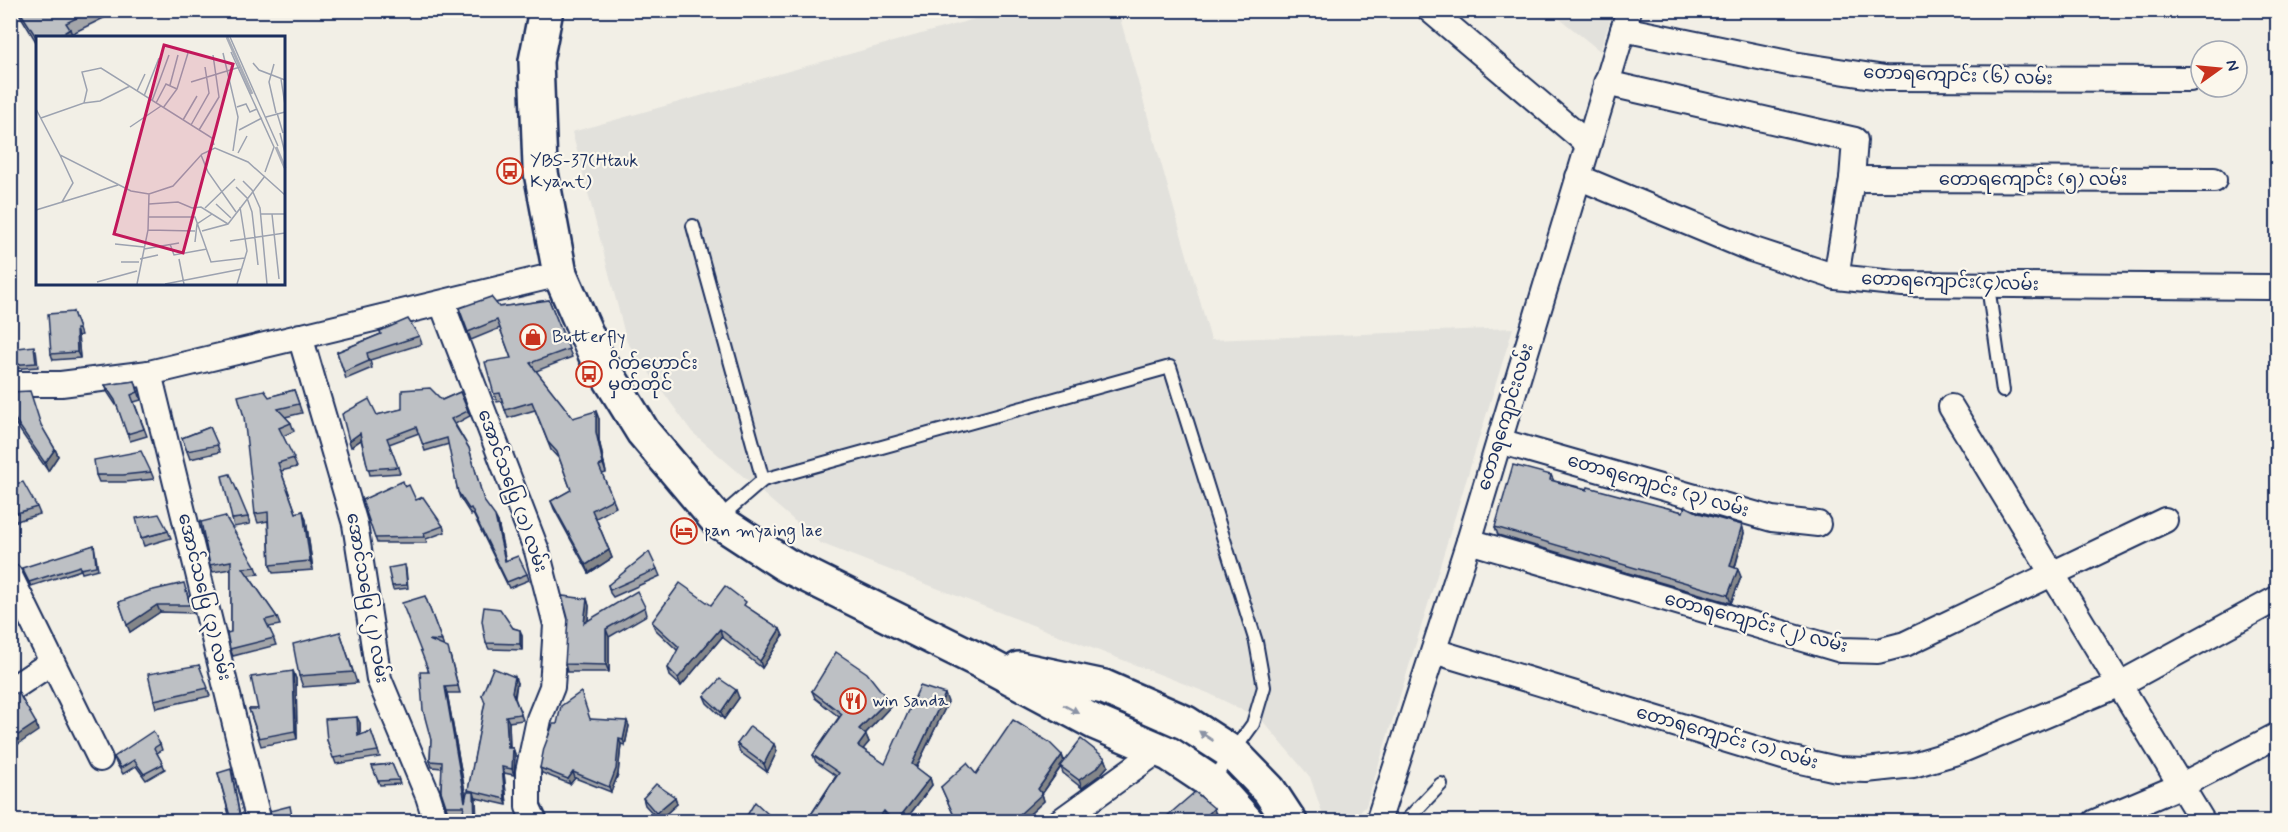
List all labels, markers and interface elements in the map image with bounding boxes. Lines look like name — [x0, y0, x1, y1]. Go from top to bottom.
inset map — [36, 36, 285, 285]
north arrow — [2189, 39, 2249, 99]
text: N — [2221, 58, 2244, 73]
street label: တောရကျောင်း (၆) လမ်း — [1863, 59, 2053, 93]
place label: YBS-37(Htauk Kyant) — [530, 149, 638, 194]
bus stop icon: YBS-37(Htauk Kyant) — [495, 156, 525, 186]
street label: တောရကျောင်း (၅) လမ်း — [1939, 166, 2127, 194]
street label: တောရကျောင်း(၄)လမ်း — [1861, 265, 2039, 299]
shop icon: Butterfly — [518, 322, 548, 352]
place label: Butterfly — [552, 325, 626, 349]
street label: တောရကျောင်းလမ်း — [1470, 340, 1542, 494]
place label: ဂိတ်ဟောင်း မှတ်တိုင် — [608, 349, 698, 399]
bus stop icon: ဂိတ်ဟောင်း မှတ်တိုင် — [574, 359, 604, 389]
street label: အောင်သပြေ (၁) လမ်း — [469, 406, 555, 576]
street label: တောရကျောင်း (၃) လမ်း — [1564, 447, 1752, 525]
street label: အောင်သပြေ (၃) လမ်း — [170, 510, 238, 684]
street label: အောင်သပြေ (၂) လမ်း — [338, 511, 396, 685]
hotel icon: pan myaing lae — [669, 516, 699, 546]
place label: pan myaing lae — [704, 519, 823, 544]
street label: တောရကျောင်း (၂) လမ်း — [1661, 585, 1851, 661]
restaurant icon: win sanda — [838, 686, 868, 716]
place label: win sanda — [872, 689, 948, 713]
street label: တောရကျောင်း (၁) လမ်း — [1633, 699, 1821, 777]
one-way arrow — [1063, 704, 1080, 714]
one-way arrow — [1198, 731, 1214, 742]

